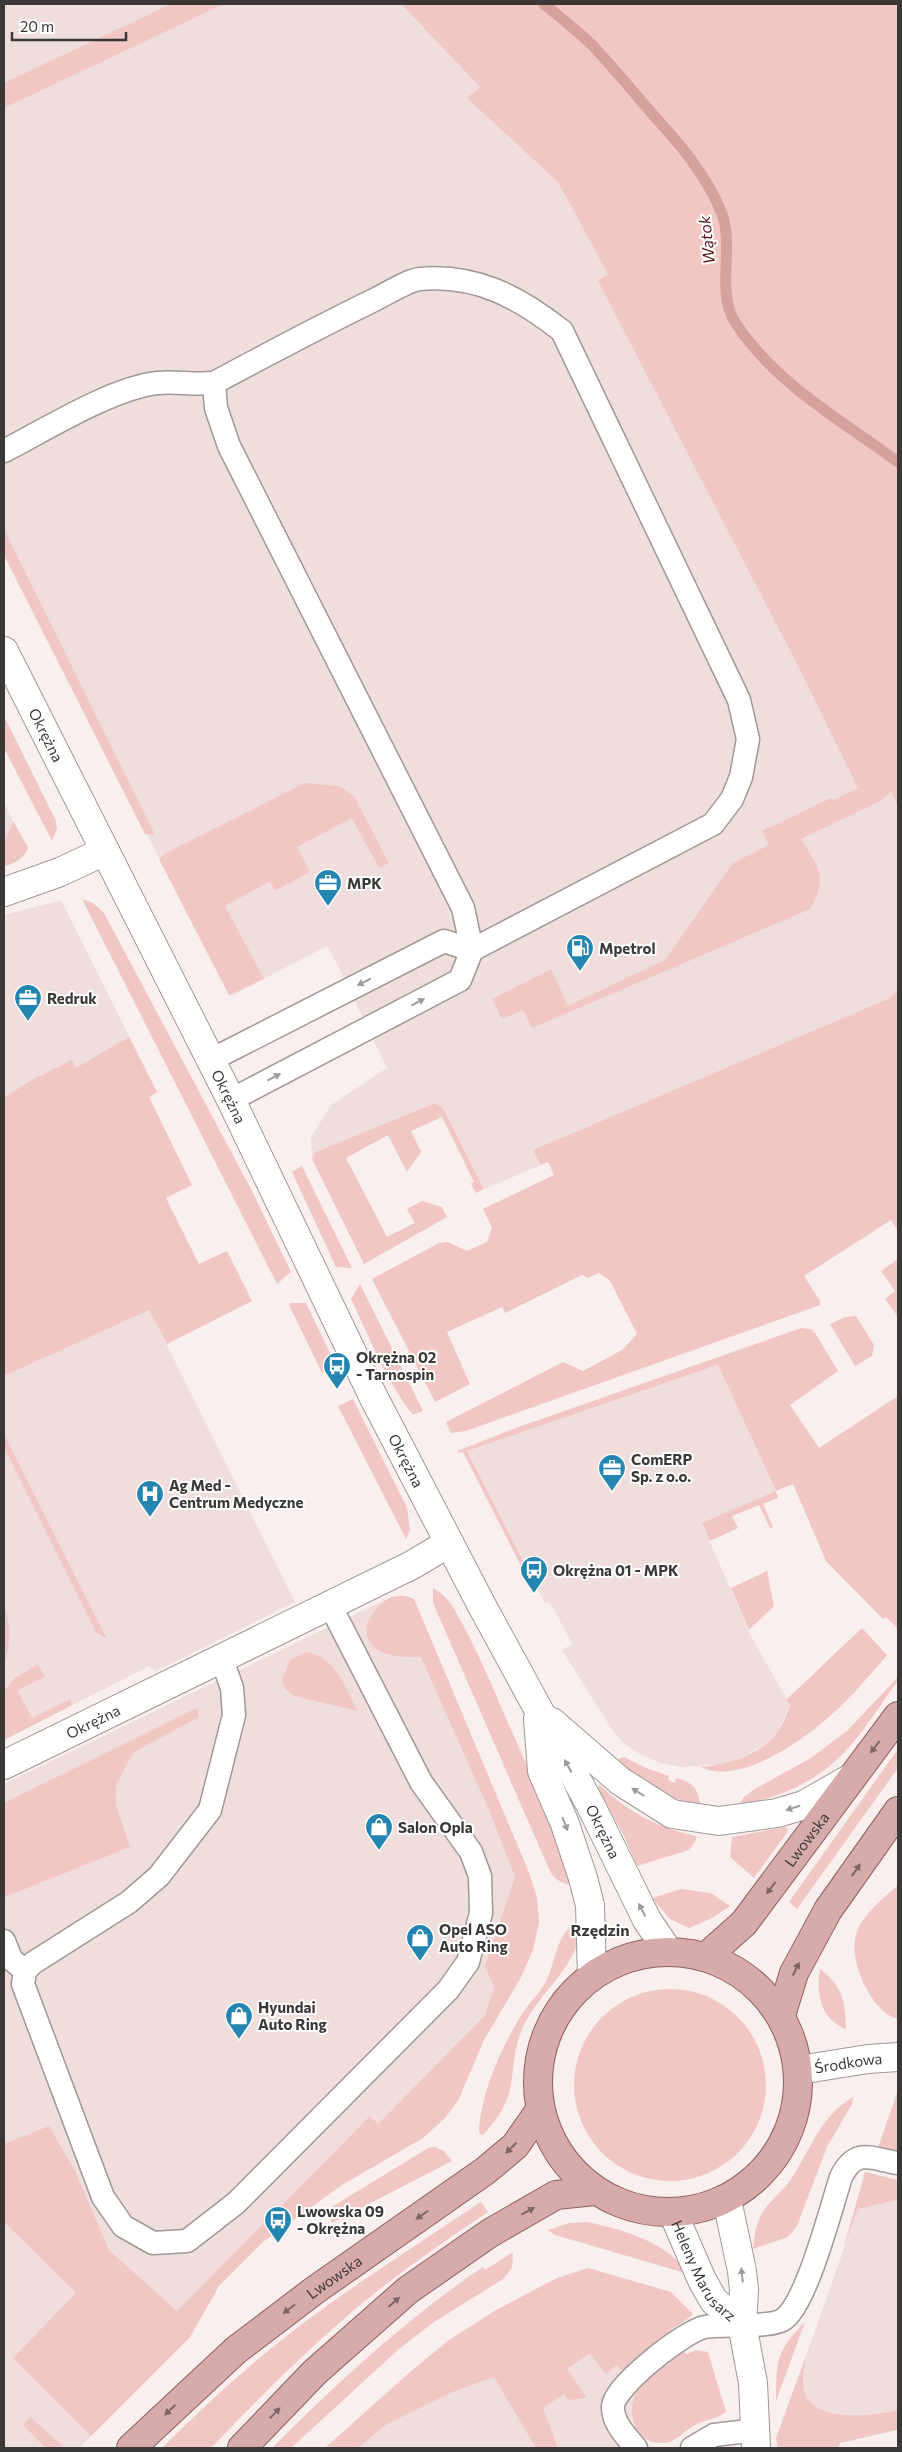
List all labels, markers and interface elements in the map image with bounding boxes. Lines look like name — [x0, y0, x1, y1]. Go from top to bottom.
scale bar — [12, 10, 126, 42]
text: 20 m — [20, 17, 54, 35]
water label: Wątok — [694, 215, 718, 265]
street label: Okrężna — [25, 705, 68, 765]
office icon: MPK — [313, 868, 343, 907]
place label: MPK — [347, 874, 382, 892]
fuel station icon: Mpetrol — [565, 933, 595, 972]
place label: Mpetrol — [599, 939, 656, 957]
one-way arrow — [357, 978, 372, 986]
office icon: Redruk — [13, 983, 43, 1022]
place label: Redruk — [47, 989, 97, 1007]
one-way arrow — [411, 998, 425, 1006]
street label: Okrężna — [208, 1066, 250, 1126]
one-way arrow — [267, 1073, 281, 1081]
place label: Okrężna 02 - Tarnospin — [356, 1348, 436, 1383]
bus stop icon: Okrężna 02 - Tarnospin — [322, 1351, 352, 1390]
street label: Okrężna — [385, 1431, 428, 1490]
place label: ComERP Sp. z o.o. — [631, 1450, 693, 1485]
office icon: ComERP Sp. z o.o. — [597, 1453, 627, 1492]
place label: Ag Med - Centrum Medyczne — [169, 1476, 303, 1511]
hospital icon: Ag Med - Centrum Medyczne — [135, 1479, 165, 1518]
bus stop icon: Okrężna 01 - MPK — [519, 1555, 549, 1594]
place label: Okrężna 01 - MPK — [553, 1561, 679, 1579]
street label: Okrężna — [63, 1701, 123, 1742]
one-way arrow — [870, 1740, 880, 1754]
one-way arrow — [564, 1758, 572, 1773]
one-way arrow — [632, 1788, 645, 1797]
street label: Okrężna — [583, 1801, 624, 1861]
one-way arrow — [785, 1805, 800, 1813]
street label: Lwowska — [780, 1808, 832, 1870]
shop icon: Salon Opla — [364, 1812, 394, 1851]
one-way arrow — [561, 1817, 569, 1832]
place label: Salon Opla — [398, 1818, 473, 1836]
one-way arrow — [851, 1864, 861, 1877]
one-way arrow — [766, 1881, 776, 1895]
one-way arrow — [638, 1903, 646, 1918]
place label: Opel ASO Auto Ring — [439, 1920, 508, 1955]
district label: Rzędzin — [570, 1920, 630, 1939]
shop icon: Opel ASO Auto Ring — [405, 1923, 435, 1962]
one-way arrow — [793, 1962, 801, 1976]
place label: Hyundai Auto Ring — [258, 1998, 327, 2033]
shop icon: Hyundai Auto Ring — [224, 2001, 254, 2040]
street label: Środkowa — [813, 2049, 883, 2076]
one-way arrow — [505, 2142, 517, 2154]
place label: Lwowska 09 - Okrężna — [297, 2202, 384, 2237]
bus stop icon: Lwowska 09 - Okrężna — [263, 2205, 293, 2244]
one-way arrow — [521, 2206, 535, 2215]
one-way arrow — [415, 2210, 429, 2220]
street label: Heleny Marusarz — [668, 2217, 740, 2325]
street label: Lwowska — [303, 2251, 365, 2302]
one-way arrow — [738, 2267, 746, 2283]
one-way arrow — [388, 2297, 401, 2308]
one-way arrow — [282, 2304, 296, 2314]
one-way arrow — [165, 2404, 177, 2416]
one-way arrow — [269, 2408, 281, 2420]

